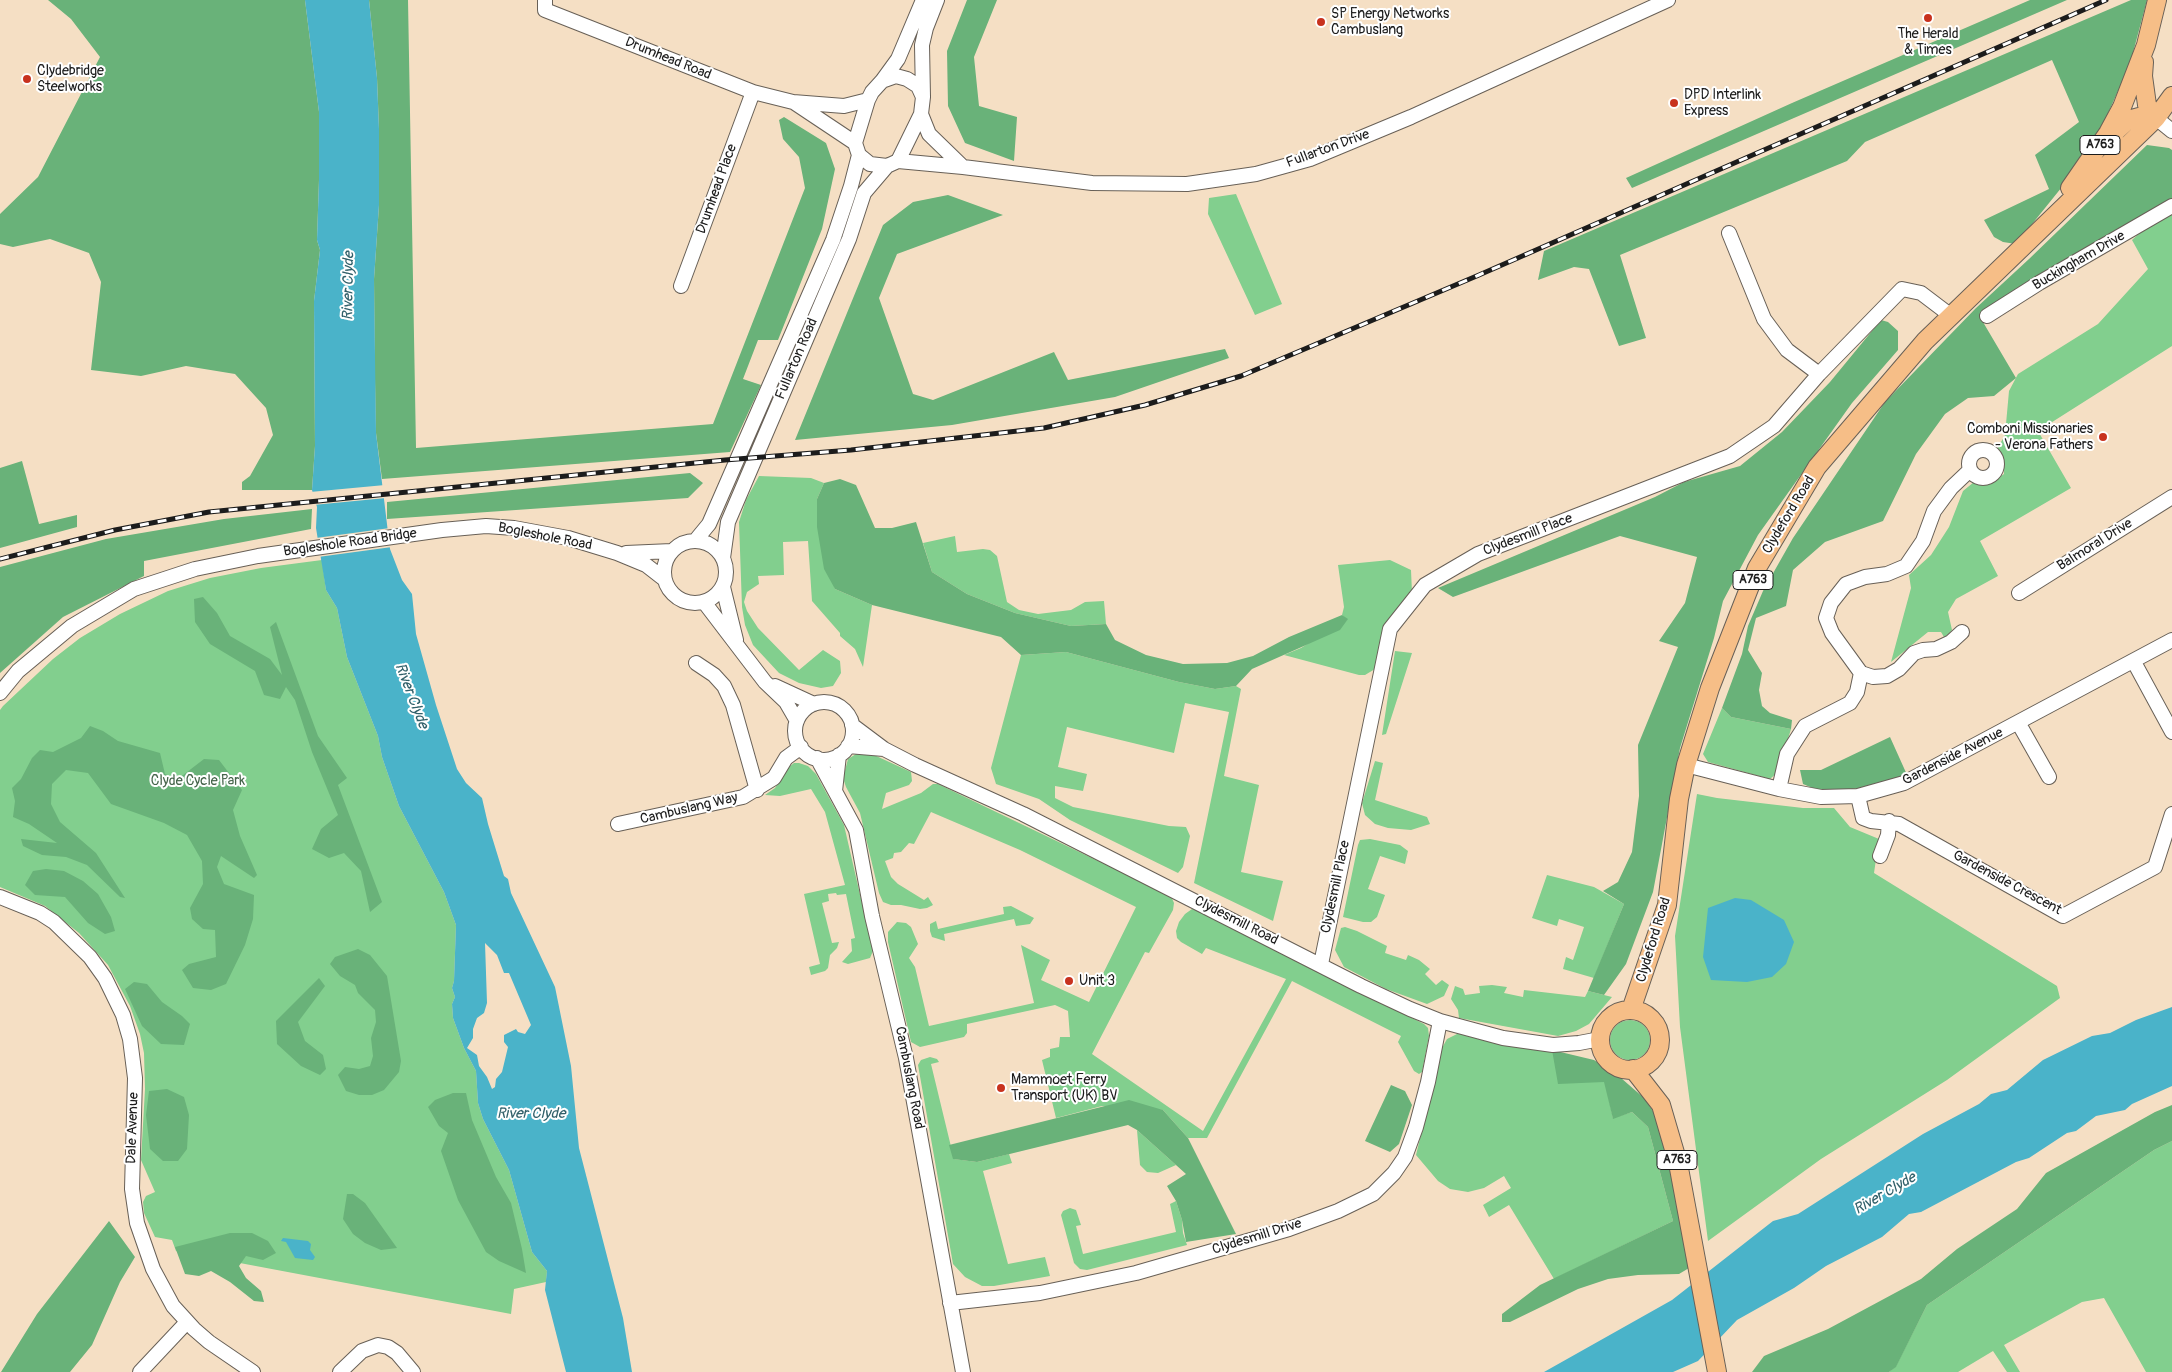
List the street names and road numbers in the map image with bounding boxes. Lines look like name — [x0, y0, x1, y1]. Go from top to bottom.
street label: Drumhead Road — [622, 34, 714, 84]
street label: Fullarton Drive — [1284, 126, 1372, 172]
road number: A763 — [2080, 136, 2120, 154]
street label: Drumhead Place — [693, 142, 741, 236]
street label: Buckingham Drive — [2030, 228, 2128, 294]
street label: Fullarton Road — [772, 316, 822, 402]
street label: Clydeford Road — [1759, 473, 1819, 557]
street label: Clydesmill Place — [1481, 510, 1575, 560]
street label: Balmoral Drive — [2054, 515, 2136, 575]
street label: Bogleshole Road — [497, 520, 593, 554]
street label: Bogleshole Road Bridge — [282, 525, 418, 561]
road number: A763 — [1733, 570, 1773, 590]
street label: Gardenside Avenue — [1900, 724, 2006, 790]
street label: Cambuslang Way — [639, 790, 739, 828]
street label: Clydesmill Place — [1318, 839, 1354, 935]
street label: Gardenside Crescent — [1950, 847, 2064, 919]
street label: Clydesmill Road — [1191, 893, 1281, 949]
street label: Clydeford Road — [1633, 896, 1675, 984]
street label: Cambuslang Road — [891, 1025, 927, 1131]
street label: Dale Avenue — [123, 1092, 143, 1164]
road number: A763 — [1657, 1150, 1697, 1170]
street label: Clydesmill Drive — [1210, 1215, 1304, 1259]

